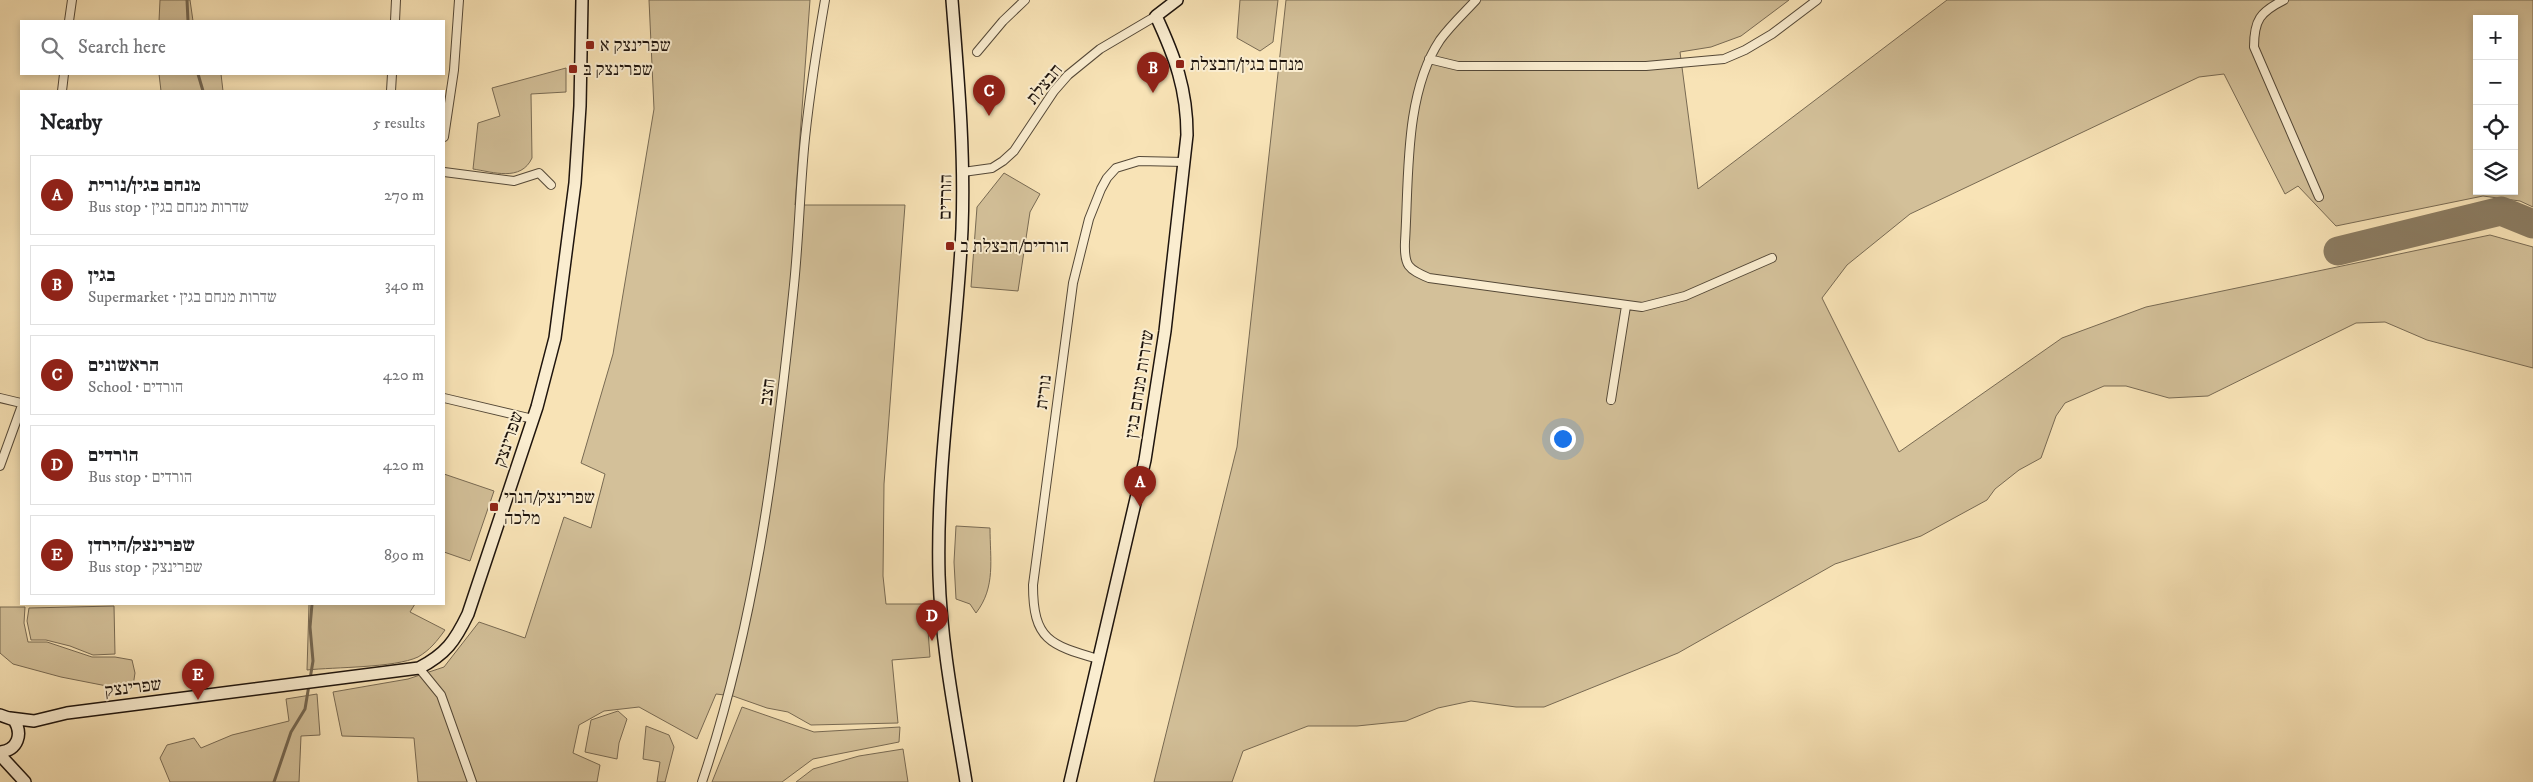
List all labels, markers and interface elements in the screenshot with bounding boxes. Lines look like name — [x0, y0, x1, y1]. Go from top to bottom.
map controls — [2473, 15, 2518, 195]
button: + — [2473, 15, 2518, 60]
search box — [20, 20, 445, 75]
icon: search — [38, 34, 66, 62]
place label: שפרינצק א — [600, 35, 671, 57]
text: Search here — [78, 36, 166, 59]
marker: שפרינצק א — [584, 39, 596, 51]
pin: B — [1137, 52, 1169, 93]
place label: מנחם בגין/חבצלת — [1190, 54, 1304, 76]
marker: מנחם בגין/חבצלת — [1174, 58, 1186, 70]
place label: שפרינצק ב — [583, 59, 653, 81]
street label: חבצלת — [1022, 60, 1068, 109]
button: − — [2473, 60, 2518, 105]
marker: שפרינצק ב — [567, 63, 579, 75]
pin: C — [973, 75, 1005, 116]
button: locate — [2473, 105, 2518, 150]
text: Nearby — [40, 110, 102, 136]
text: 5 results — [373, 113, 425, 133]
button: layers — [2473, 150, 2518, 195]
text: מנחם בגין/נורית — [88, 174, 201, 197]
street label: הורדים — [935, 174, 957, 220]
text: A — [52, 185, 62, 205]
text: 270 m — [384, 185, 424, 205]
text: Bus stop · שדרות מנחם בגין — [88, 197, 249, 217]
place label: הורדים/חבצלת ב — [960, 236, 1069, 258]
marker: הורדים/חבצלת ב — [944, 240, 956, 252]
text: בגין — [88, 264, 115, 287]
text: B — [52, 275, 62, 295]
text: 340 m — [385, 275, 424, 295]
text: Supermarket · שדרות מנחם בגין — [88, 287, 277, 307]
street label: שדרות מנחם בגין — [1121, 328, 1159, 440]
text: הראשונים — [88, 354, 159, 377]
text: C — [52, 365, 62, 385]
text: 420 m — [383, 365, 424, 385]
street label: נורית — [1031, 374, 1057, 411]
text: School · הורדים — [88, 377, 183, 397]
street label: חצב — [755, 377, 781, 407]
street label: שפרינצק — [489, 409, 529, 470]
your location — [1550, 426, 1576, 452]
text: הורדים — [88, 444, 139, 467]
text: D — [51, 455, 63, 475]
text: 420 m — [383, 455, 424, 475]
pin: A — [1124, 466, 1156, 507]
text: Bus stop · הורדים — [88, 467, 192, 487]
place label: שפרינצק/הנרי מלכה — [504, 487, 595, 530]
marker: שפרינצק/הנרי מלכה — [488, 501, 500, 513]
text: שפרינצק/הירדן — [88, 534, 195, 557]
text: E — [51, 545, 63, 565]
text: 890 m — [384, 545, 424, 565]
text: Bus stop · שפרינצק — [88, 557, 203, 577]
pin: D — [916, 600, 948, 641]
pin: E — [182, 659, 214, 700]
street label: שפרינצק — [103, 674, 163, 702]

